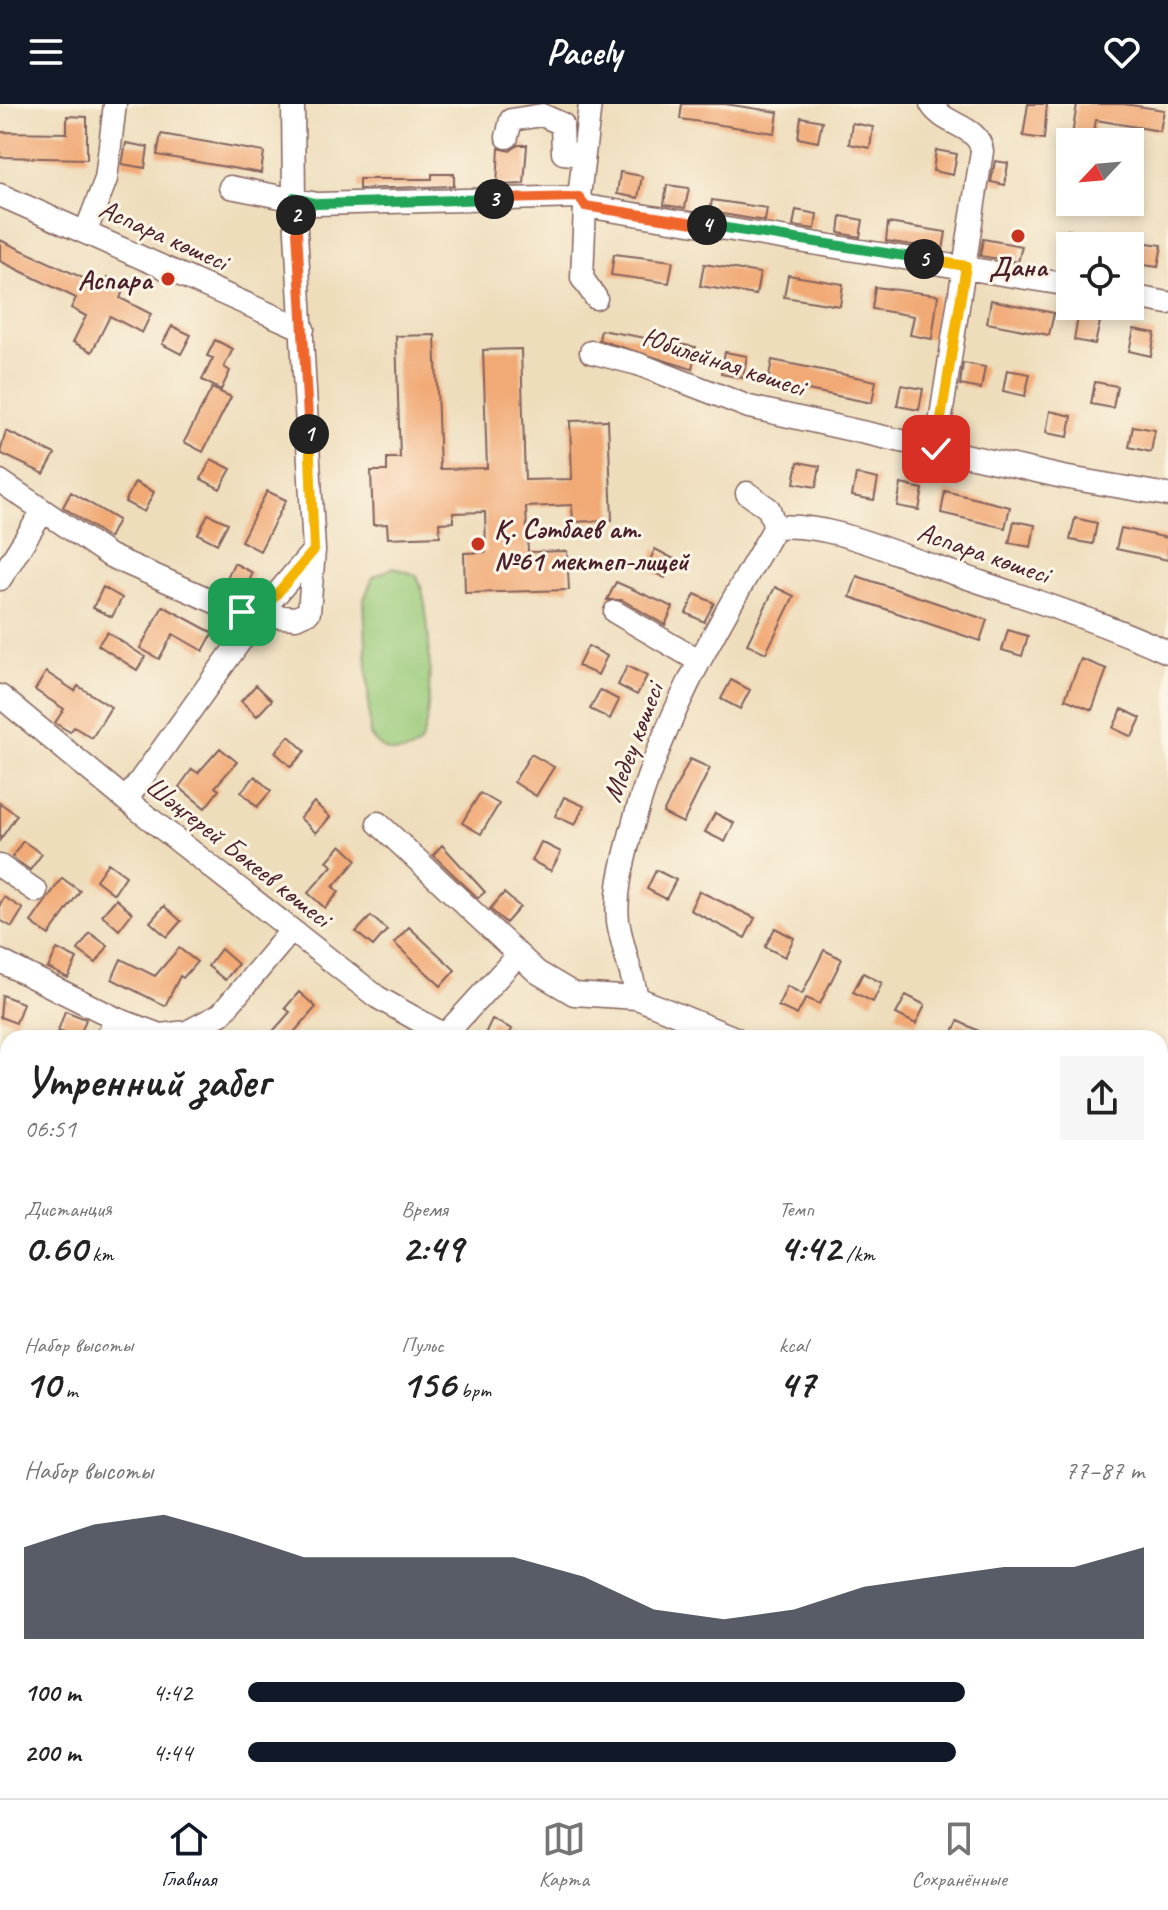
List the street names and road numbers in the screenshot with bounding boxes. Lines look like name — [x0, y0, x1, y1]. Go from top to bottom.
street label: Аспара көшесі — [94, 191, 237, 280]
street label: Юбилейная көшесі — [638, 319, 813, 405]
street label: Аспара көшесі — [913, 514, 1058, 593]
street label: Медеу көшесі — [594, 674, 673, 807]
street label: Шәңгерей Бөкеев көшесі — [139, 768, 342, 937]

